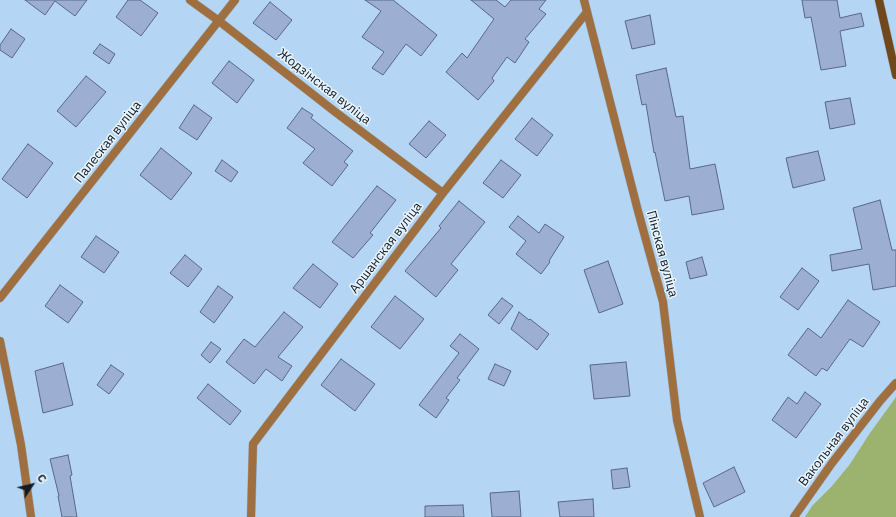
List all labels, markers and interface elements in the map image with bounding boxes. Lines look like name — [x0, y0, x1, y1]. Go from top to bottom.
street label: Жодзінская вуліца — [274, 46, 374, 128]
street label: Палеская вуліца — [71, 98, 145, 186]
street label: Аршанская вуліца — [347, 199, 425, 297]
street label: Пінская вуліца — [643, 209, 681, 299]
street label: Вакольная вуліца — [796, 395, 872, 489]
north arrow — [12, 465, 52, 505]
text: С — [34, 471, 50, 485]

